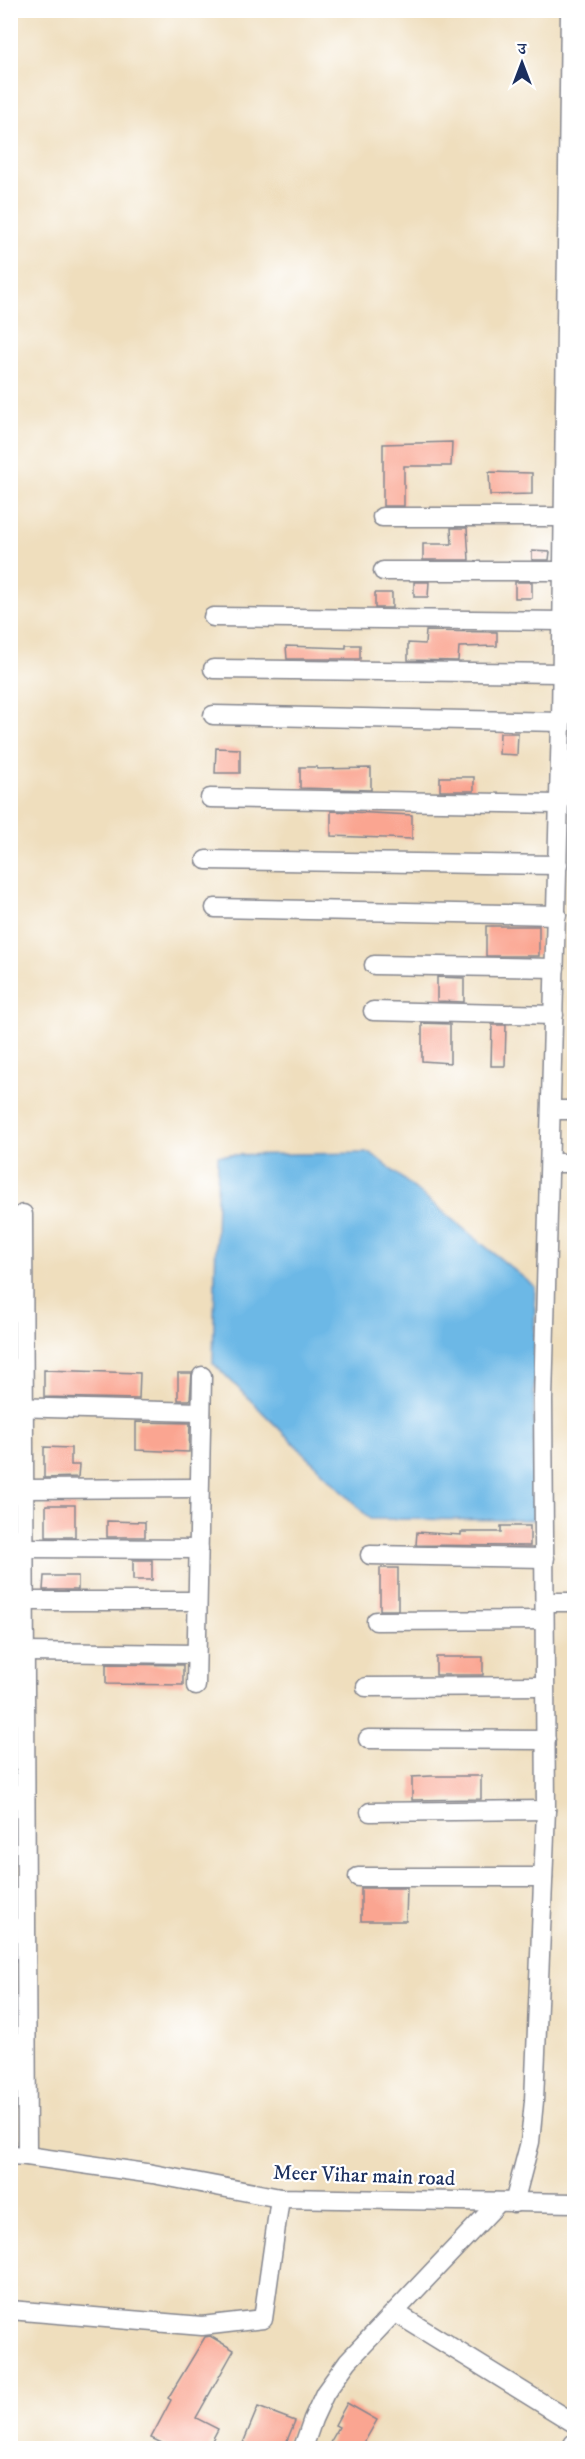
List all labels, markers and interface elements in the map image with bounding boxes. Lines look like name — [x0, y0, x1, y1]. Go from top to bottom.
north arrow — [492, 33, 552, 93]
text: उ — [517, 39, 528, 59]
street label: Meer Vihar main road — [272, 2160, 456, 2192]

